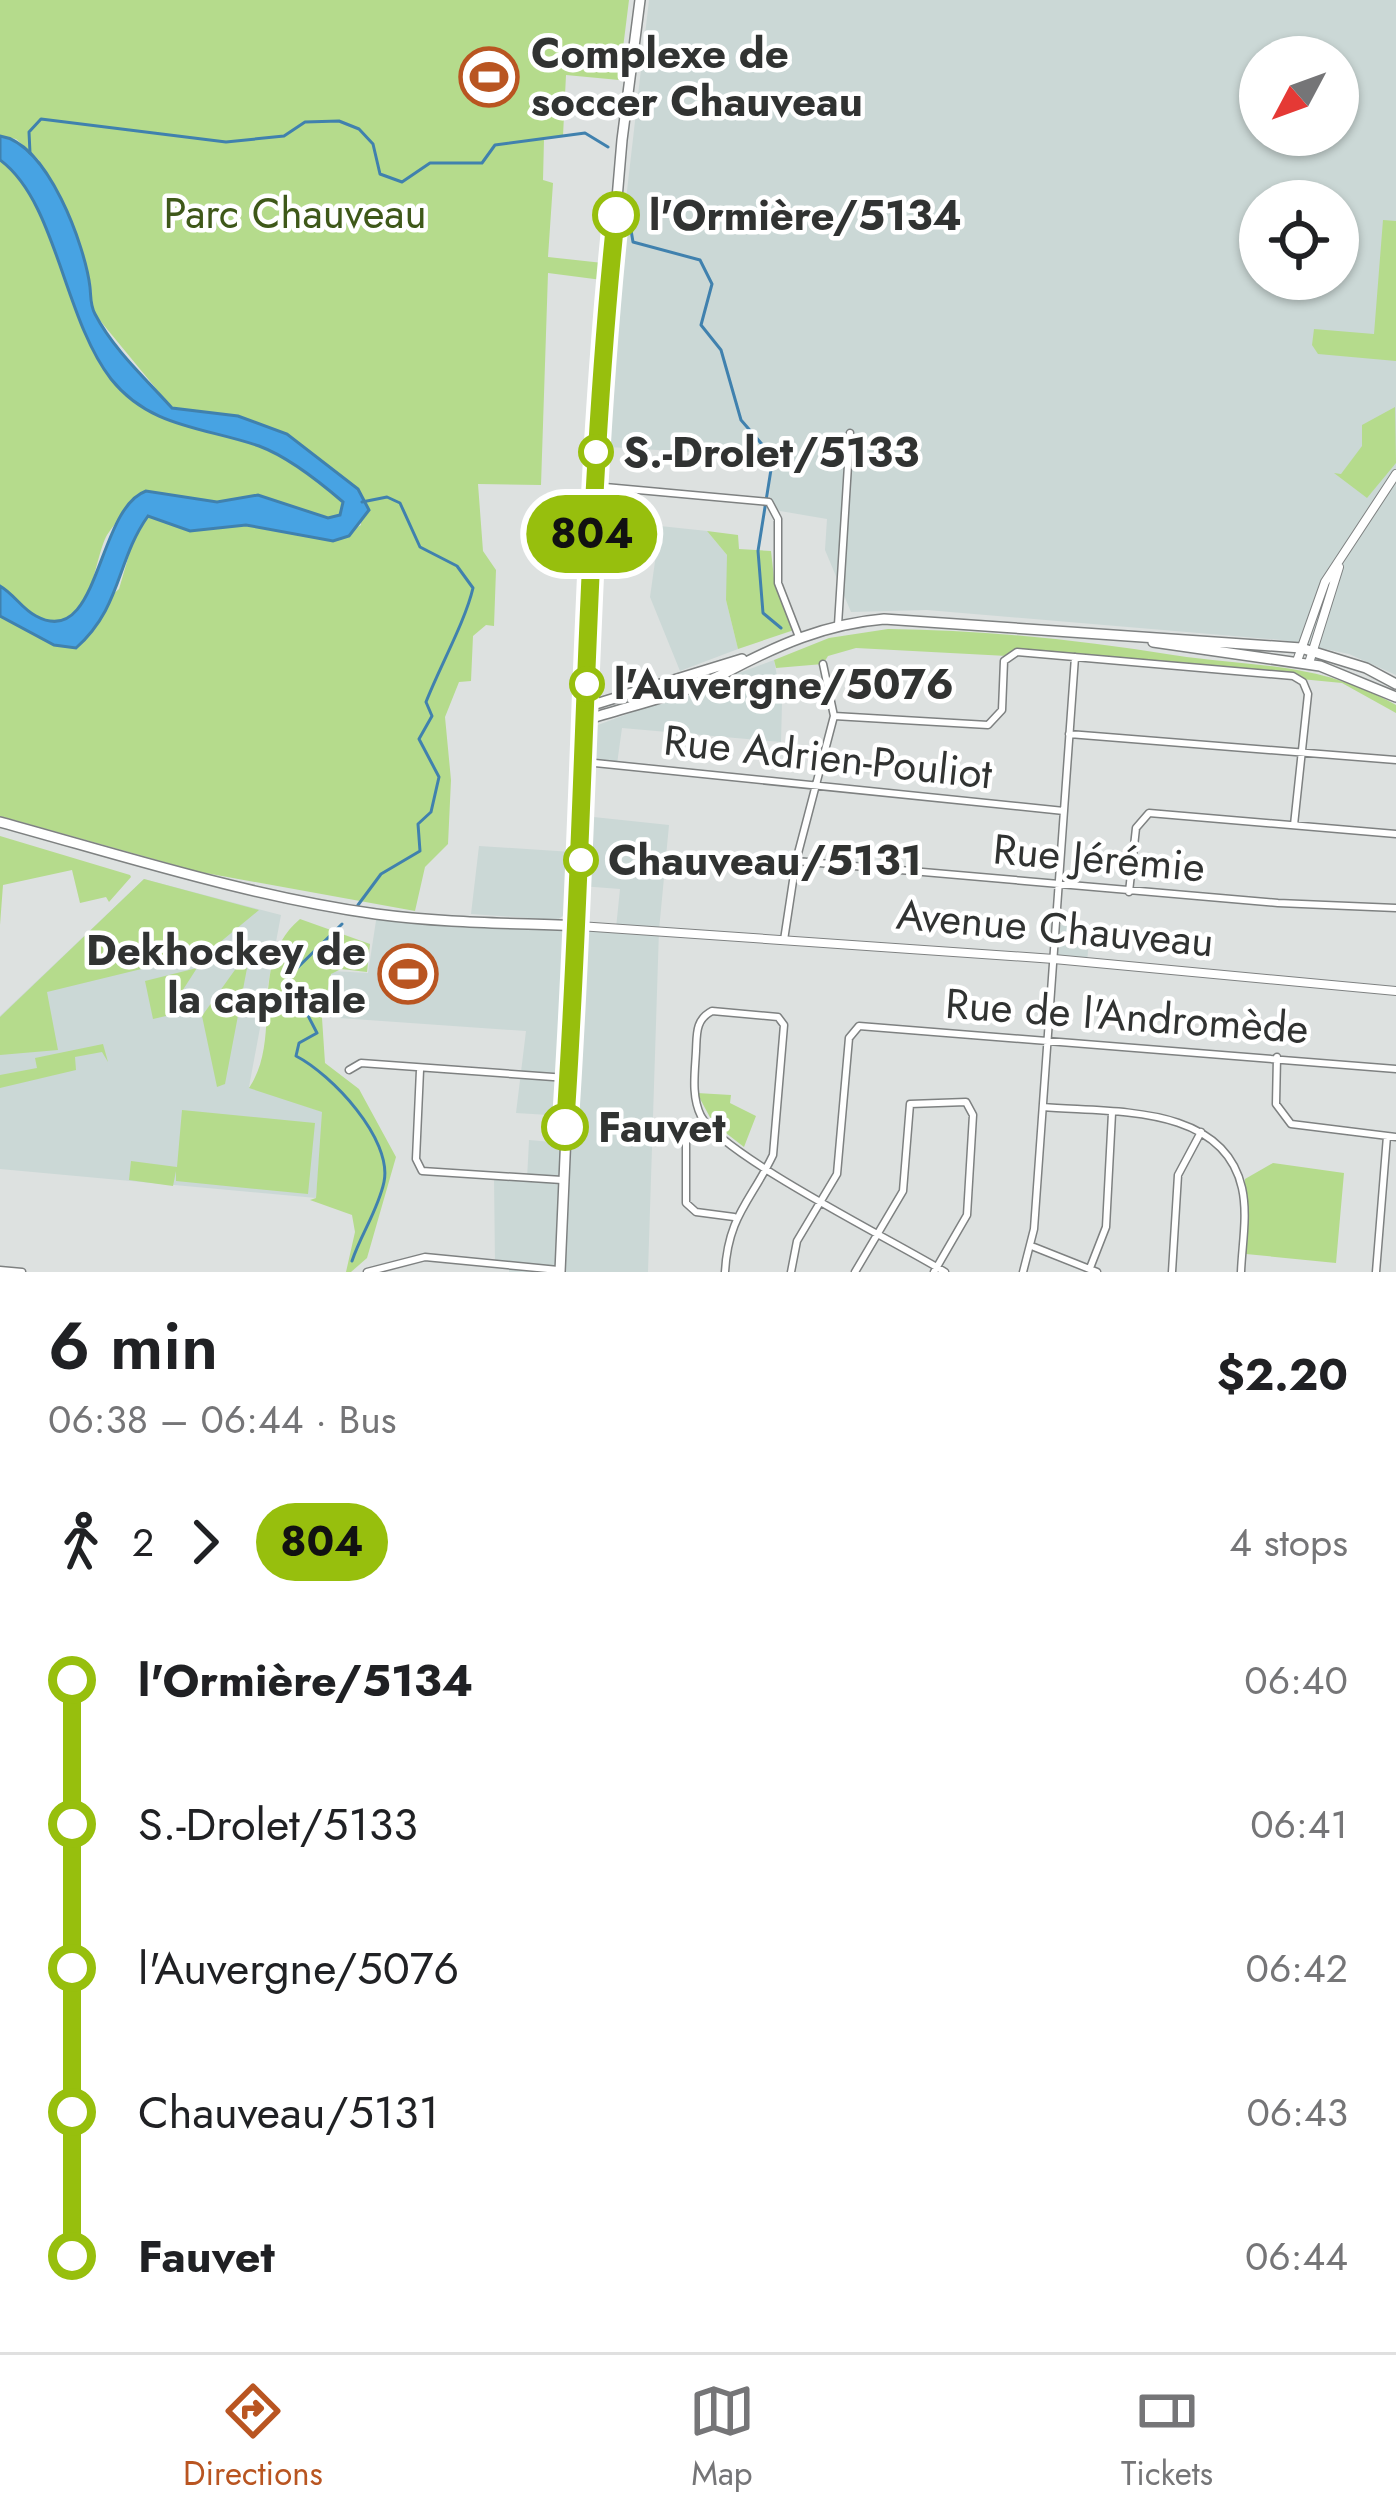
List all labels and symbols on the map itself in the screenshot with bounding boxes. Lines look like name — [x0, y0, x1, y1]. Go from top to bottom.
place label: Complexe de soccer Chauveau — [531, 23, 863, 132]
north arrow — [1239, 36, 1359, 156]
sports icon: Complexe de soccer Chauveau — [458, 46, 520, 108]
park label: Parc Chauveau — [163, 183, 427, 244]
place label: l'Ormière/5134 — [649, 185, 962, 246]
marker: l'Ormière/5134 — [594, 193, 638, 237]
place label: S.-Drolet/5133 — [623, 422, 919, 483]
marker: S.-Drolet/5133 — [580, 436, 612, 468]
line badge: 804 — [523, 495, 661, 573]
place label: l'Auvergne/5076 — [614, 654, 954, 715]
marker: l'Auvergne/5076 — [571, 668, 603, 700]
street label: Rue Adrien-Pouliot — [661, 709, 995, 805]
street label: Rue Jérémie — [991, 818, 1207, 898]
place label: Chauveau/5131 — [608, 830, 922, 891]
marker: Chauveau/5131 — [565, 844, 597, 876]
street label: Avenue Chauveau — [894, 884, 1216, 972]
place label: Dekhockey de la capitale — [86, 920, 366, 1029]
sports icon: Dekhockey de la capitale — [377, 943, 439, 1005]
street label: Rue de l'Andromède — [943, 973, 1311, 1059]
place label: Fauvet — [598, 1097, 726, 1158]
marker: Fauvet — [543, 1105, 587, 1149]

